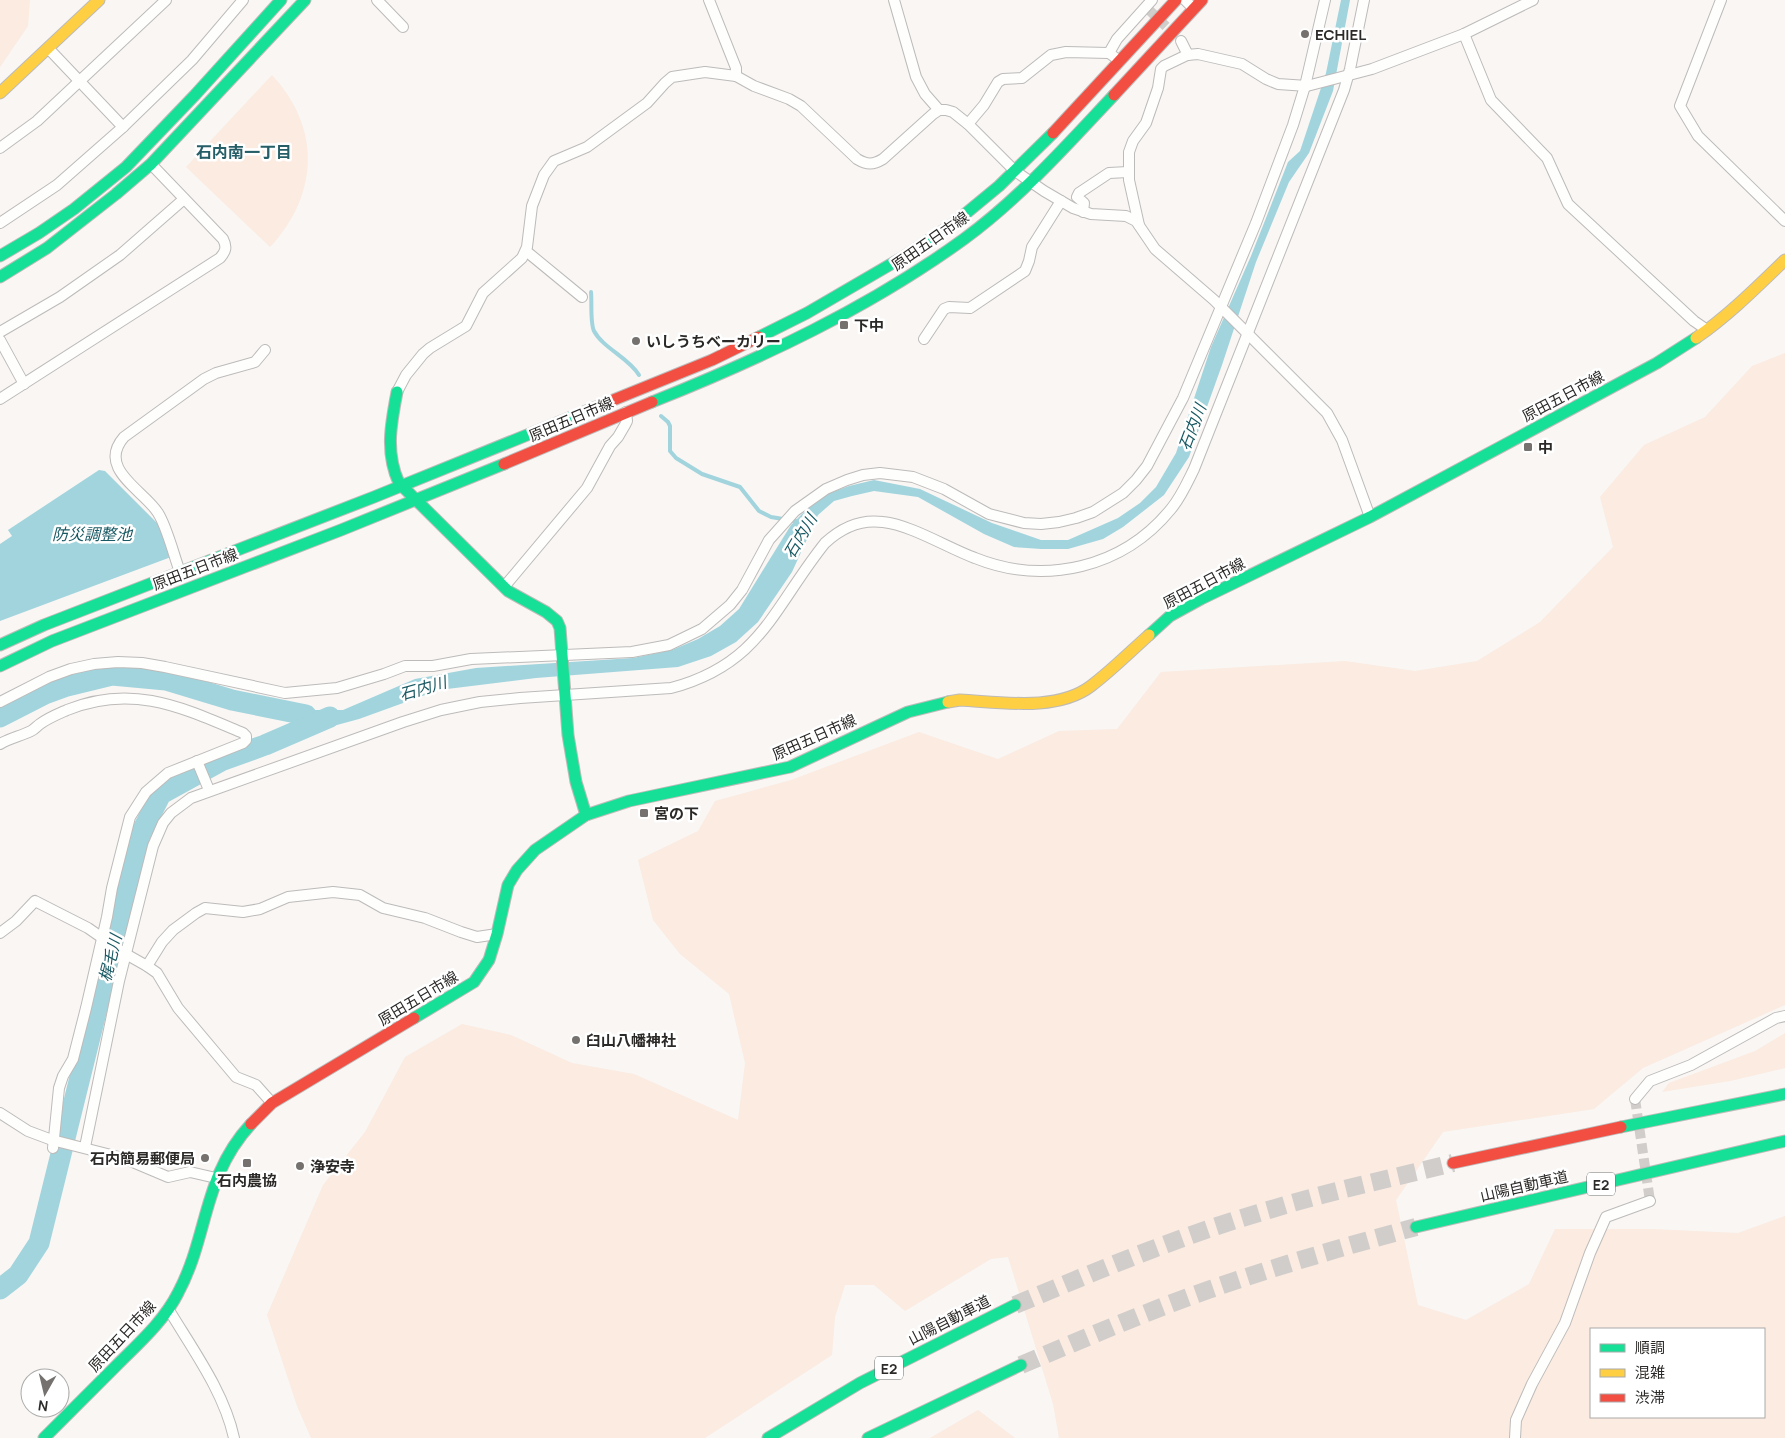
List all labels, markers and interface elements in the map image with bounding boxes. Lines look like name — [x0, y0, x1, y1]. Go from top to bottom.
place label: ECHIEL — [1315, 24, 1366, 45]
marker: ECHIEL — [1299, 28, 1311, 40]
district label: 石内南一丁目 — [196, 141, 292, 163]
street label: 原田五日市線 — [887, 207, 973, 275]
place label: 下中 — [854, 315, 884, 336]
marker: 下中 — [838, 319, 850, 331]
place label: いしうちベーカリー — [646, 331, 781, 352]
marker: いしうちベーカリー — [630, 335, 642, 347]
street label: 原田五日市線 — [1518, 366, 1608, 426]
street label: 原田五日市線 — [525, 392, 617, 446]
water label: 石内川 — [1173, 399, 1212, 453]
place label: 中 — [1538, 437, 1553, 458]
marker: 中 — [1522, 441, 1534, 453]
water label: 石内川 — [778, 508, 823, 562]
water label: 防災調整池 — [52, 523, 134, 545]
street label: 原田五日市線 — [149, 543, 241, 595]
street label: 原田五日市線 — [1159, 553, 1249, 613]
water label: 石内川 — [397, 670, 451, 705]
street label: 原田五日市線 — [769, 709, 859, 765]
place label: 宮の下 — [654, 803, 699, 824]
marker: 宮の下 — [638, 807, 650, 819]
water label: 梶毛川 — [94, 930, 127, 984]
street label: 原田五日市線 — [374, 966, 462, 1030]
place label: 臼山八幡神社 — [586, 1030, 676, 1051]
marker: 臼山八幡神社 — [570, 1034, 582, 1046]
place label: 石内簡易郵便局 — [90, 1148, 195, 1169]
marker: 石内簡易郵便局 — [199, 1152, 211, 1164]
place label: 浄安寺 — [310, 1156, 355, 1177]
marker: 石内農協 — [241, 1157, 253, 1169]
marker: 浄安寺 — [294, 1160, 306, 1172]
street label: 山陽自動車道 — [1478, 1166, 1570, 1206]
place label: 石内農協 — [217, 1170, 277, 1191]
road number: E2 — [1587, 1172, 1615, 1196]
street label: 山陽自動車道 — [904, 1290, 994, 1350]
street label: 原田五日市線 — [84, 1296, 160, 1376]
legend — [1590, 1328, 1765, 1418]
text: 順調 — [1635, 1337, 1665, 1358]
road number: E2 — [875, 1356, 903, 1380]
text: 混雑 — [1635, 1362, 1665, 1383]
north arrow — [20, 1368, 70, 1418]
text: 渋滞 — [1635, 1387, 1665, 1408]
text: N — [37, 1396, 49, 1416]

